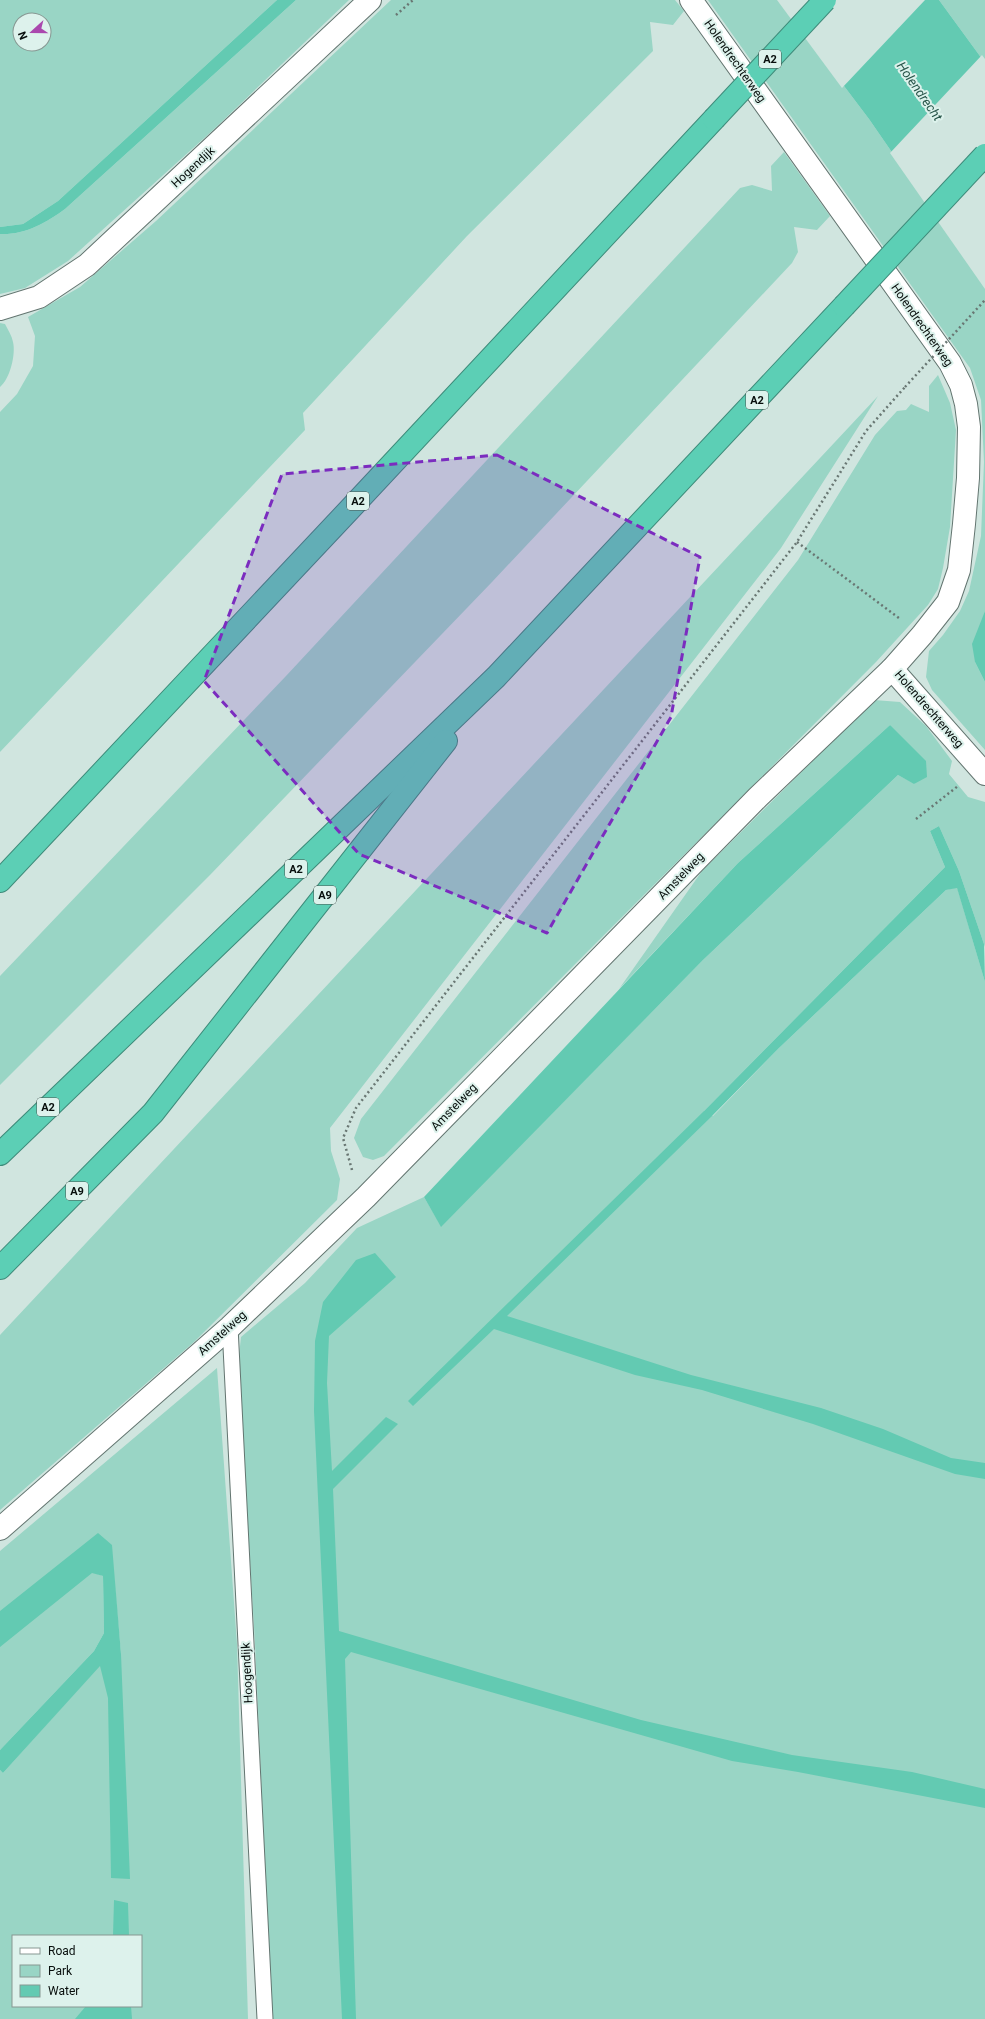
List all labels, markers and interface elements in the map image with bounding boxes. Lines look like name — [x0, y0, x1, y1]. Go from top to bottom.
north arrow — [12, 12, 52, 52]
street label: Holendrechterweg — [701, 17, 769, 105]
text: N — [16, 29, 31, 41]
road number: A2 — [759, 50, 781, 68]
water label: Holendrecht — [894, 59, 946, 124]
street label: Hogendijk — [169, 143, 218, 190]
street label: Holendrechterweg — [888, 281, 956, 369]
road number: A2 — [746, 391, 768, 409]
road number: A2 — [347, 492, 369, 510]
street label: Holendrechterweg — [892, 667, 966, 751]
street label: Amstelweg — [655, 850, 707, 902]
road number: A2 — [285, 860, 307, 878]
road number: A9 — [314, 886, 336, 904]
street label: Amstelweg — [428, 1081, 480, 1133]
road number: A2 — [37, 1098, 59, 1116]
road number: A9 — [66, 1182, 88, 1200]
street label: Amstelweg — [195, 1308, 249, 1358]
street label: Hoogendijk — [238, 1641, 256, 1704]
legend — [12, 1935, 142, 2007]
text: Road — [48, 1944, 76, 1958]
text: Park — [48, 1964, 73, 1978]
text: Water — [48, 1984, 79, 1998]

